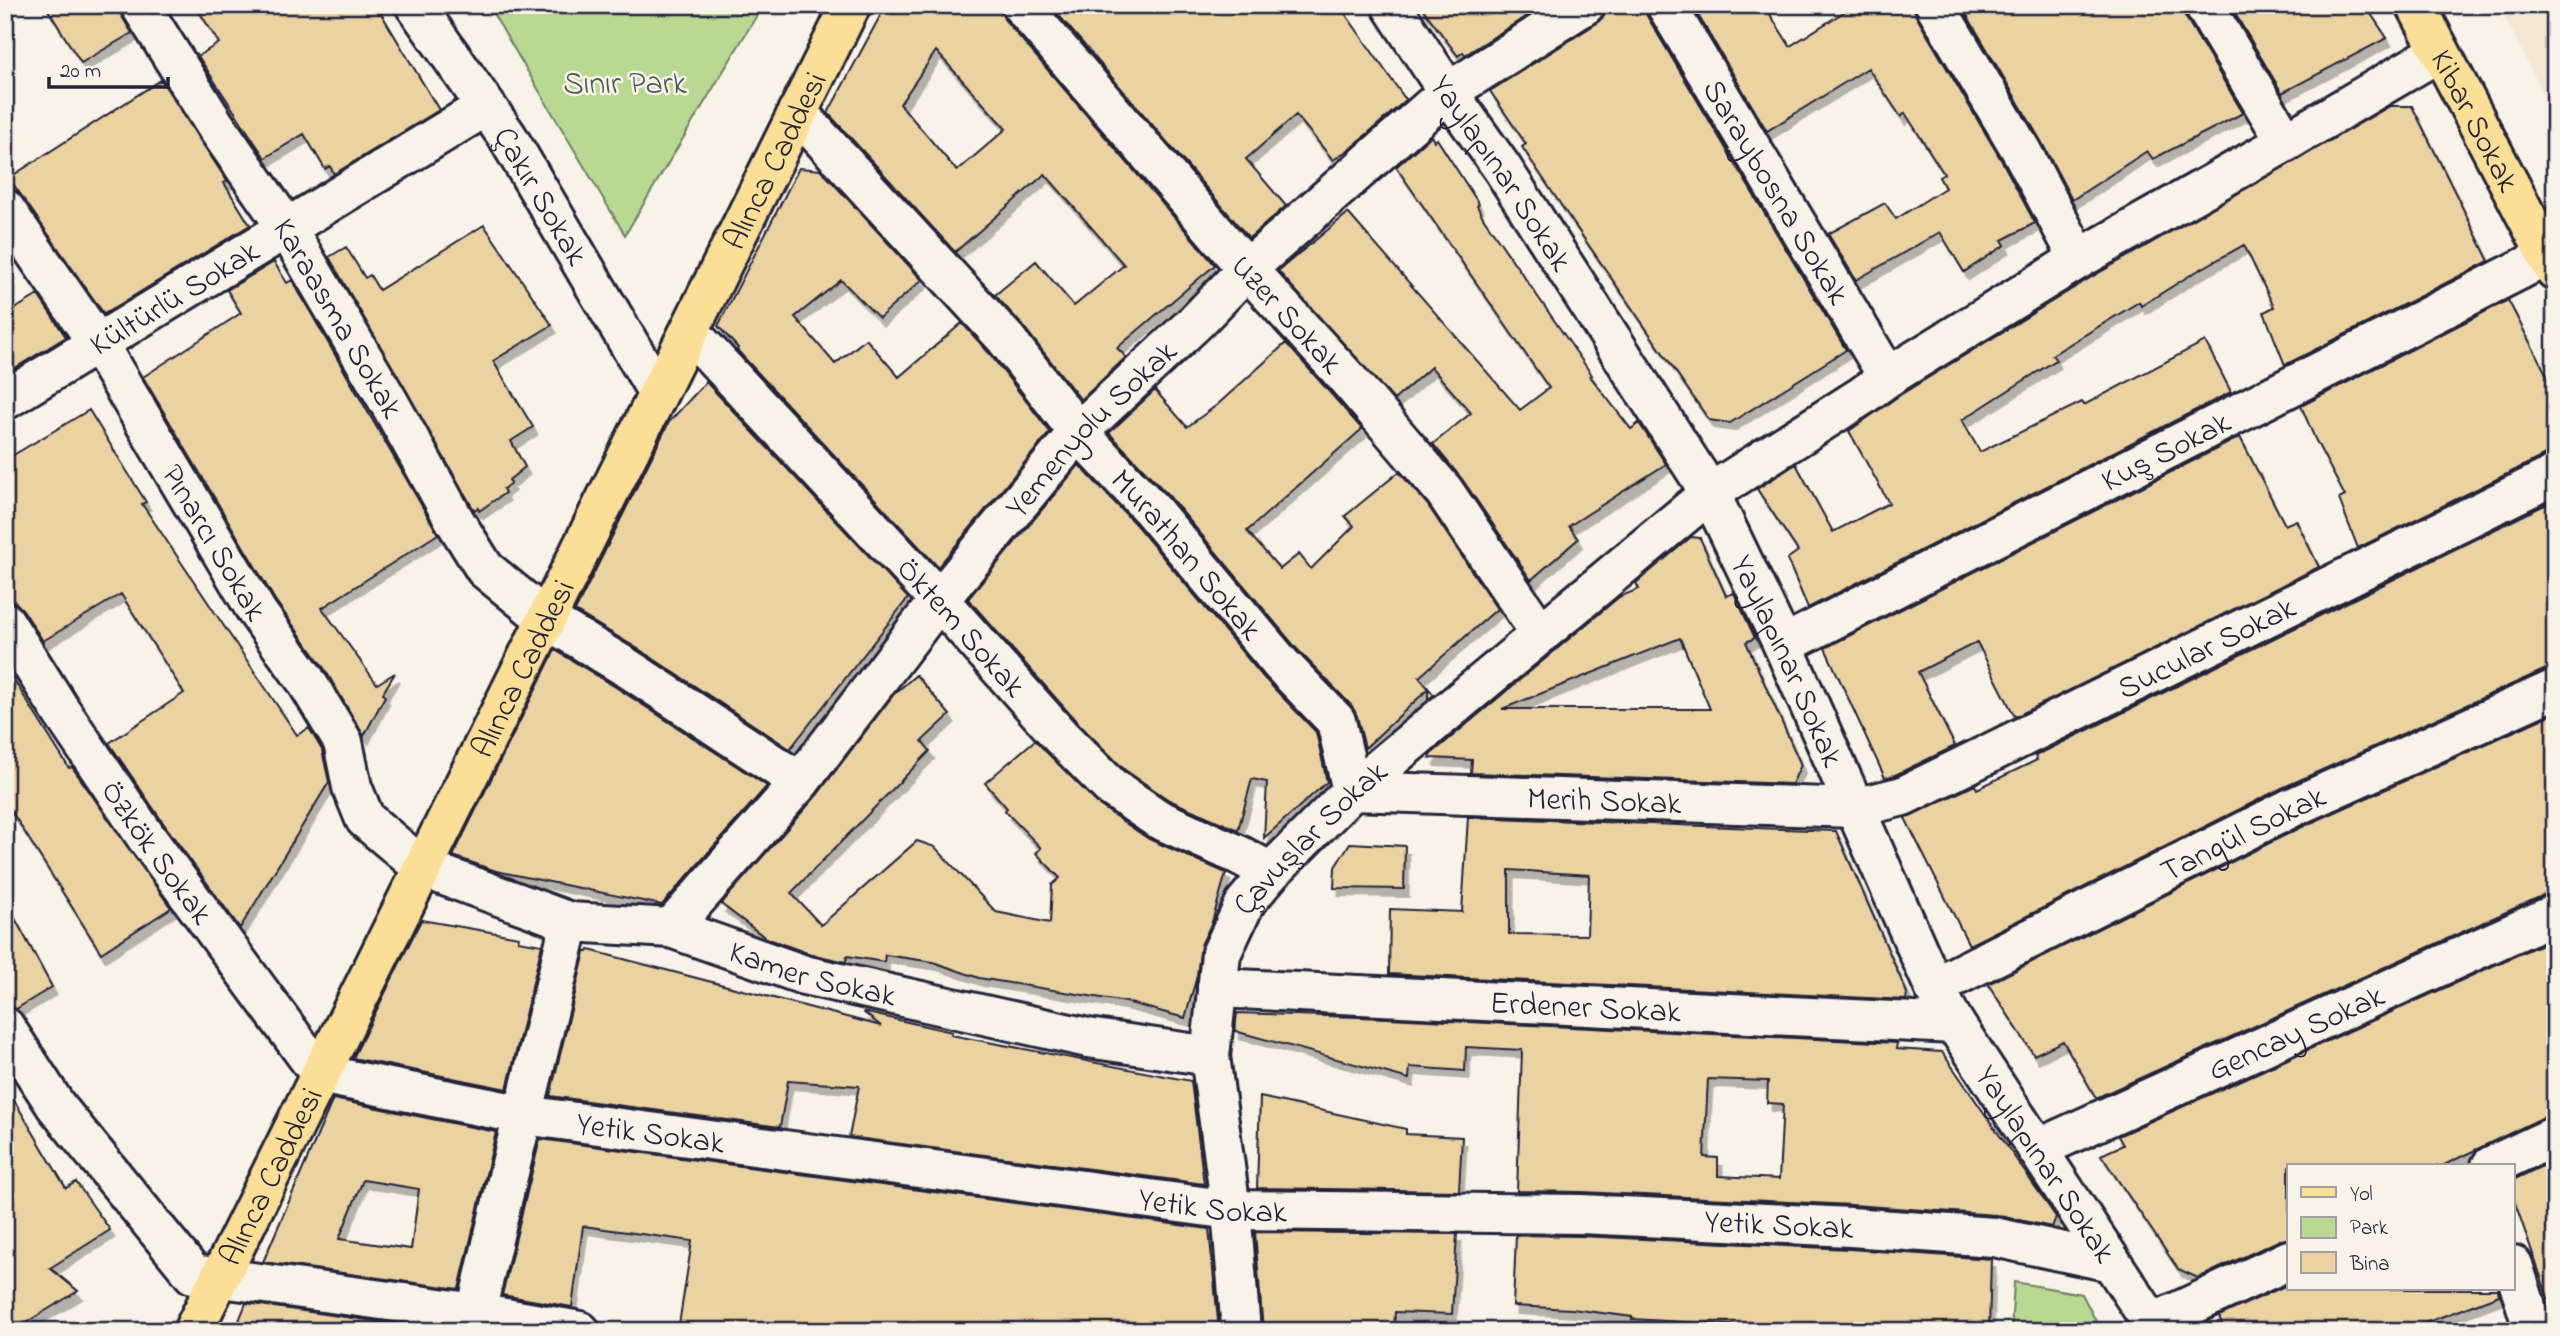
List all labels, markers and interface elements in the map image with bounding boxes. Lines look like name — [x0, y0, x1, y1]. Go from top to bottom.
street label: Kibar Sokak — [2416, 42, 2530, 202]
scale bar — [49, 46, 168, 90]
text: 20 m — [60, 57, 101, 87]
park label: Sınır Park — [563, 62, 688, 109]
street label: Alınca Caddesi — [713, 65, 841, 259]
street label: Yaylapınar Sokak — [1416, 67, 1583, 283]
street label: Saraybosna Sokak — [1689, 71, 1860, 316]
street label: Çakır Sokak — [480, 119, 599, 276]
street label: Karaasma Sokak — [259, 210, 414, 429]
street label: Kültürlü Sokak — [82, 229, 271, 370]
street label: Uzer Sokak — [1218, 246, 1353, 387]
street label: Yemenyolu Sokak — [996, 330, 1190, 530]
street label: Kuş Sokak — [2094, 400, 2241, 506]
street label: Pınarcı Sokak — [148, 456, 278, 632]
street label: Murathan Sokak — [1098, 460, 1273, 653]
street label: Öktem Sokak — [884, 548, 1036, 710]
street label: Yaylapınar Sokak — [1716, 548, 1854, 776]
street label: Alınca Caddesi — [461, 573, 589, 767]
street label: Sucular Sokak — [2110, 586, 2305, 714]
street label: Çavuşlar Sokak — [1223, 750, 1400, 923]
street label: Özkök Sokak — [87, 772, 224, 937]
street label: Tangül Sokak — [2153, 775, 2335, 897]
street label: Merih Sokak — [1526, 777, 1683, 829]
street label: Kamer Sokak — [722, 930, 901, 1022]
street label: Gencay Sokak — [2201, 974, 2394, 1095]
street label: Erdener Sokak — [1489, 981, 1683, 1038]
street label: Yaylapınar Sokak — [1961, 1057, 2127, 1274]
street label: Alınca Caddesi — [209, 1081, 337, 1275]
street label: Yetik Sokak — [573, 1102, 728, 1169]
legend — [2287, 1164, 2514, 1290]
street label: Yetik Sokak — [1135, 1178, 1288, 1238]
text: Yol — [2350, 1180, 2373, 1210]
street label: Yetik Sokak — [1703, 1200, 1856, 1254]
text: Park — [2350, 1214, 2389, 1244]
text: Bina — [2349, 1250, 2390, 1280]

